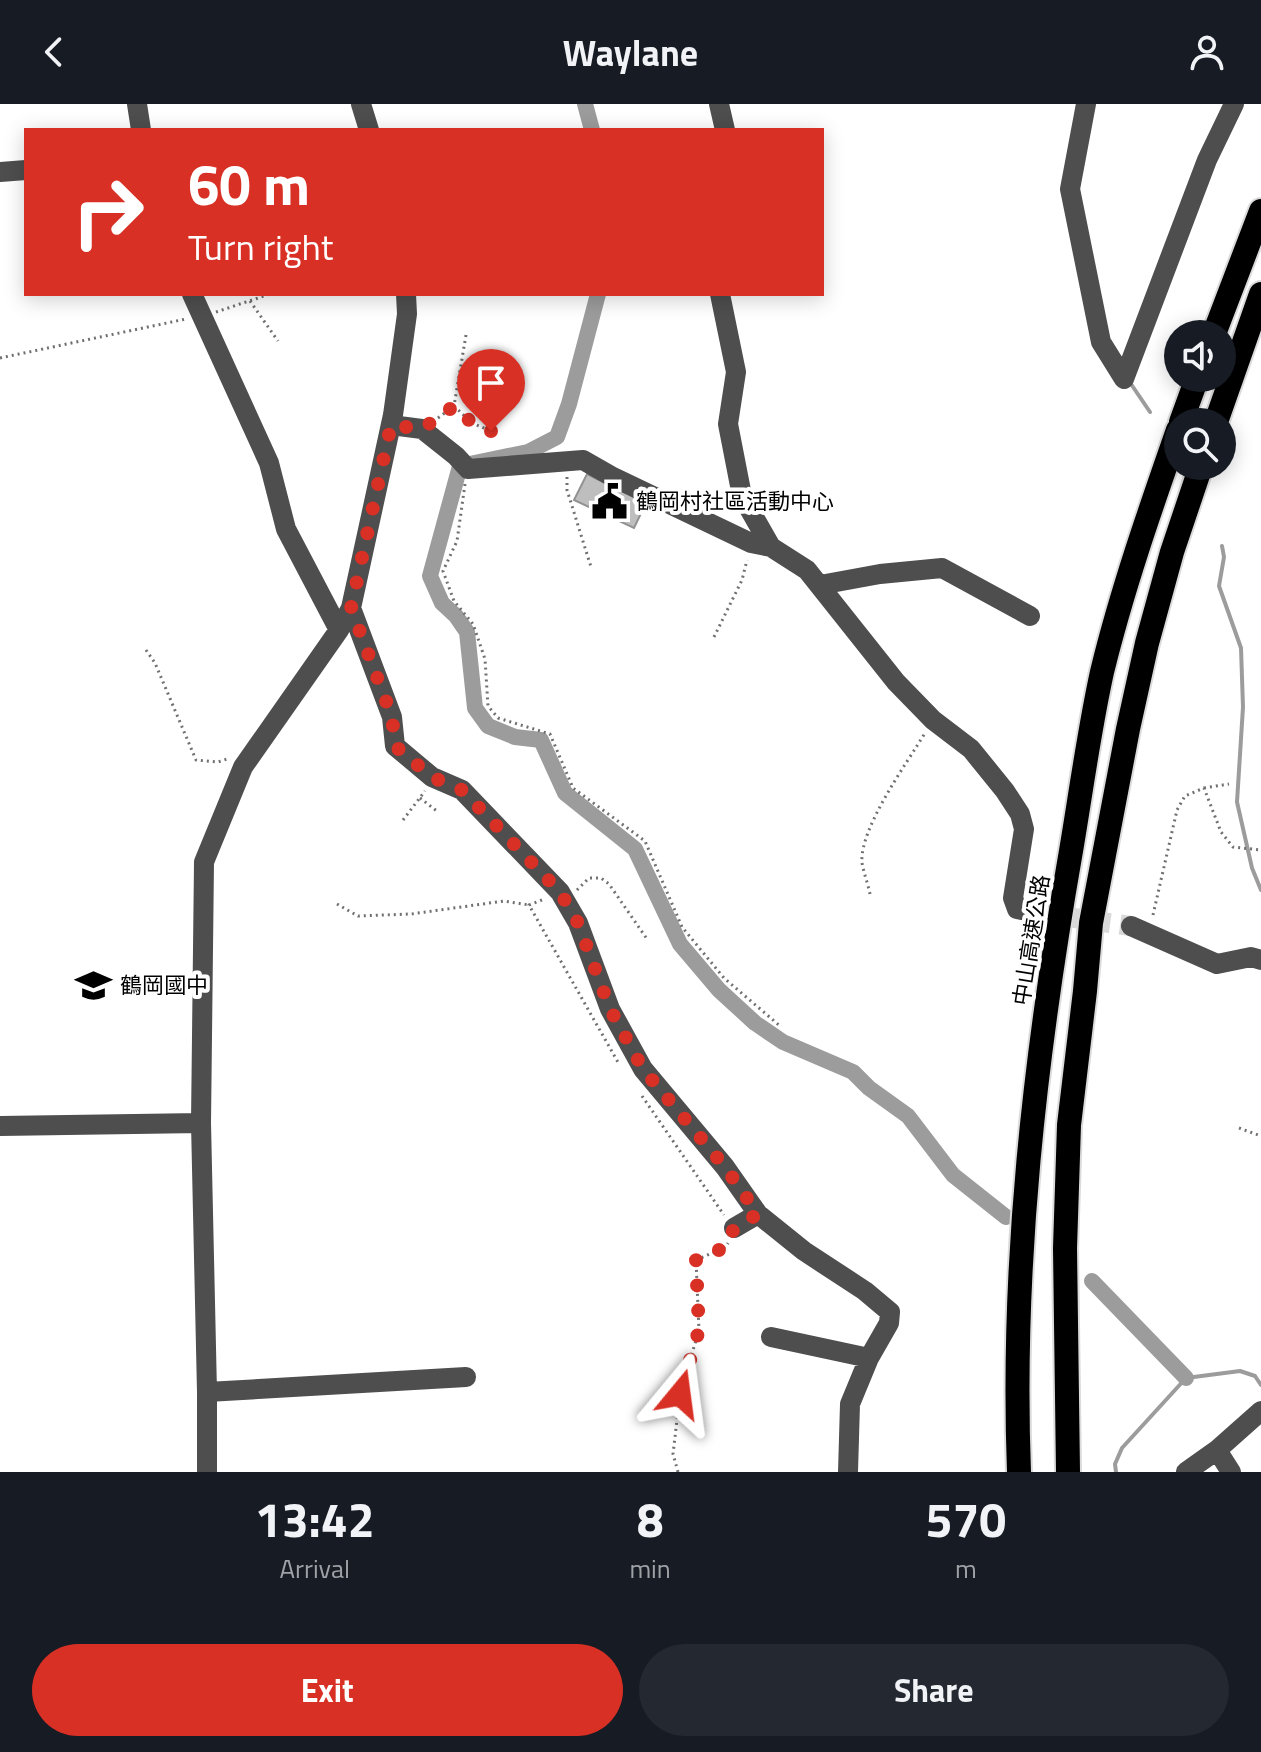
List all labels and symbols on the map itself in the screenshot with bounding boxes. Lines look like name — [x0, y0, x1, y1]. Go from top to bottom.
pin — [457, 349, 525, 431]
public building icon: 鶴岡村社區活動中心 — [591, 482, 629, 520]
place label: 鶴岡村社區活動中心 — [636, 484, 834, 518]
street label: 中山高速公路 — [1004, 872, 1058, 1008]
school or university icon: 鶴岡國中 — [75, 966, 113, 1004]
place label: 鶴岡國中 — [120, 968, 208, 1002]
position arrow — [638, 1352, 722, 1436]

